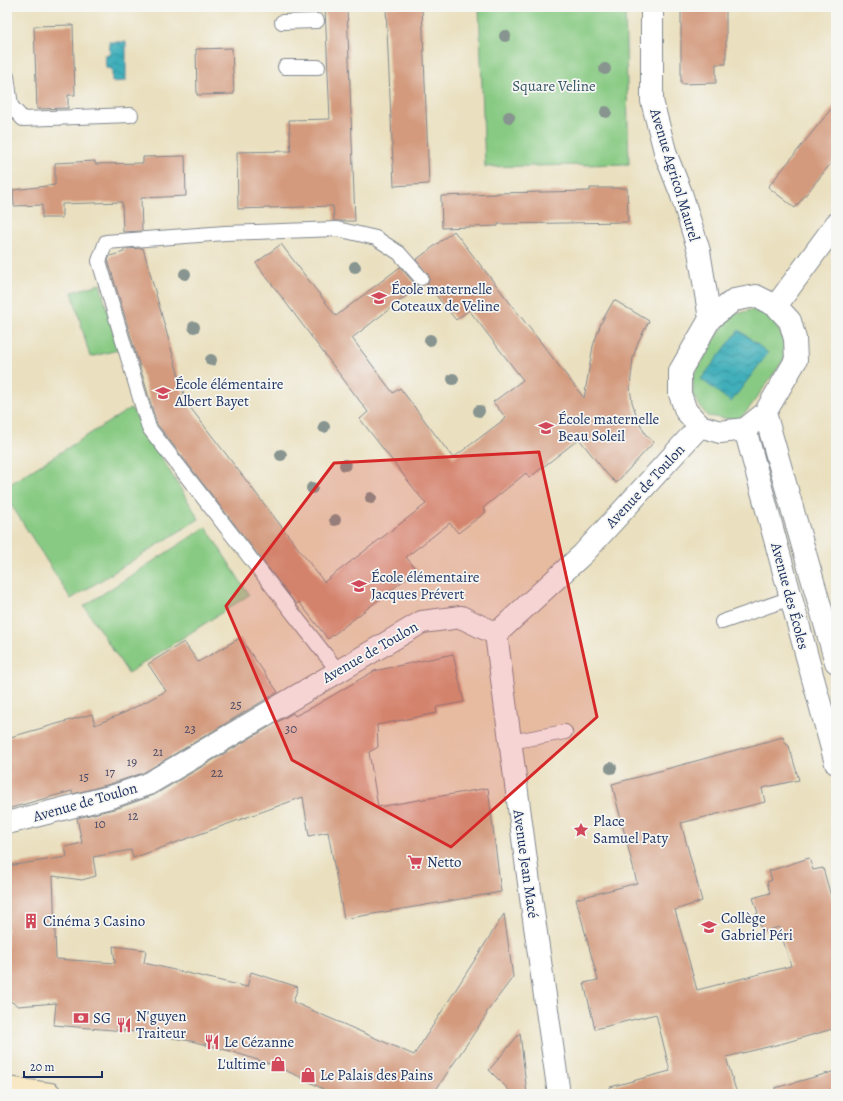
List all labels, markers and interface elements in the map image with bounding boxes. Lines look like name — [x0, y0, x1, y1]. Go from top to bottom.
park label: Square Veline — [512, 76, 596, 96]
street label: Avenue Agricol Maurel — [645, 105, 705, 244]
place label: École maternelle Coteaux de Veline — [391, 279, 500, 316]
school or university icon: École maternelle Coteaux de Veline — [370, 289, 388, 307]
place label: École élémentaire Albert Bayet — [174, 374, 284, 411]
school or university icon: École élémentaire Albert Bayet — [154, 384, 172, 402]
place label: École maternelle Beau Soleil — [558, 409, 660, 446]
school or university icon: École maternelle Beau Soleil — [537, 419, 555, 437]
street label: Avenue de Toulon — [600, 440, 689, 533]
street label: Avenue des Écoles — [766, 539, 814, 652]
place label: École élémentaire Jacques Prévert — [371, 567, 480, 604]
school or university icon: École élémentaire Jacques Prévert — [350, 577, 368, 595]
street label: Avenue de Toulon — [318, 616, 422, 688]
house number: 25 — [230, 696, 242, 713]
house number: 23 — [184, 720, 196, 737]
house number: 30 — [285, 720, 297, 737]
house number: 21 — [153, 743, 164, 760]
house number: 19 — [127, 753, 137, 770]
house number: 17 — [105, 763, 115, 780]
house number: 22 — [211, 764, 223, 781]
house number: 15 — [79, 768, 89, 785]
street label: Avenue de Toulon — [30, 778, 139, 827]
house number: 12 — [128, 807, 138, 824]
street label: Avenue Jean Macé — [508, 808, 544, 920]
place label: Place Samuel Paty — [593, 811, 668, 848]
house number: 10 — [94, 815, 106, 832]
place icon: Place Samuel Paty — [572, 821, 590, 839]
place label: Netto — [427, 852, 462, 872]
supermarket icon: Netto — [406, 853, 424, 871]
place label: Collège Gabriel Péri — [721, 908, 793, 945]
place label: Cinéma 3 Casino — [43, 911, 145, 931]
building icon: Cinéma 3 Casino — [22, 912, 40, 930]
school or university icon: Collège Gabriel Péri — [700, 918, 718, 936]
place label: N'guyen Traiteur — [136, 1006, 186, 1043]
place label: SG — [93, 1008, 111, 1028]
bank icon: SG — [72, 1009, 90, 1027]
restaurant icon: N'guyen Traiteur — [115, 1016, 133, 1034]
place label: Le Cézanne — [224, 1032, 294, 1052]
restaurant icon: Le Cézanne — [203, 1033, 221, 1051]
scale bar — [24, 1053, 102, 1079]
place label: L'ultime — [217, 1054, 266, 1074]
shop icon: L'ultime — [269, 1055, 287, 1073]
text: 20 m — [30, 1059, 54, 1075]
place label: Le Palais des Pains — [320, 1065, 433, 1085]
shop icon: Le Palais des Pains — [299, 1066, 317, 1084]

